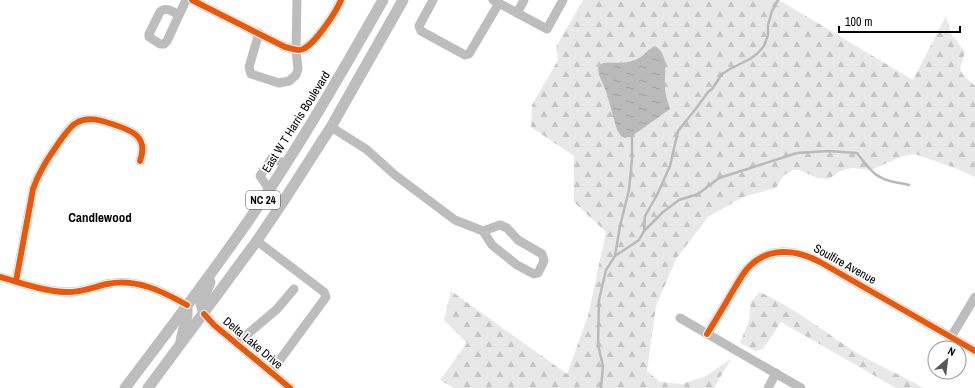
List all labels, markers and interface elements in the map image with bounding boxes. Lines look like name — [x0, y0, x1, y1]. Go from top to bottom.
scale bar — [839, 8, 960, 34]
text: 100 m — [845, 14, 872, 30]
street label: East W T Harris Boulevard — [258, 68, 334, 176]
road number: NC 24 — [246, 191, 280, 209]
district label: Candlewood — [68, 209, 132, 226]
street label: Soulfire Avenue — [811, 240, 879, 288]
street label: Delta Lake Drive — [220, 313, 286, 373]
north arrow — [927, 340, 967, 380]
text: N — [946, 343, 958, 359]

